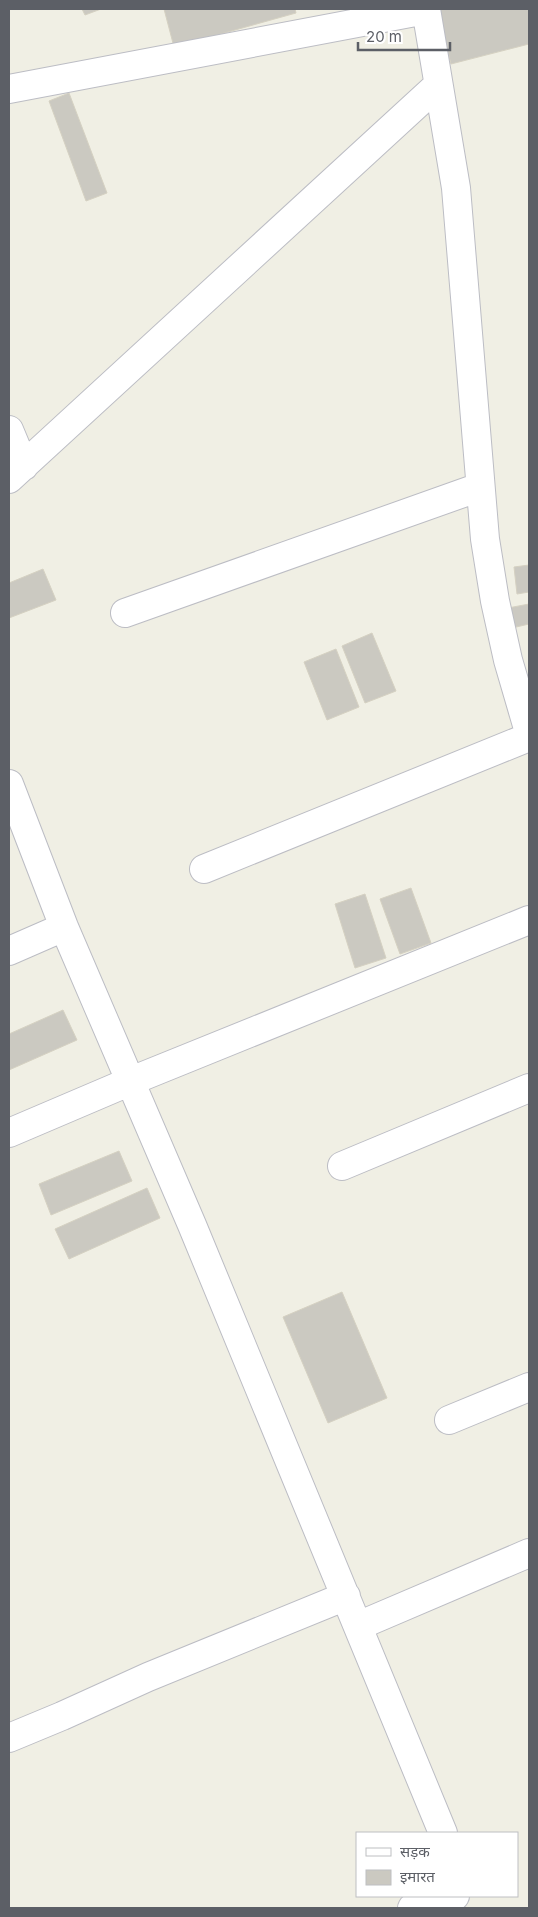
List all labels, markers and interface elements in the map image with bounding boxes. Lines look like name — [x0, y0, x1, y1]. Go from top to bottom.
scale bar — [358, 20, 450, 52]
text: 20 m — [366, 27, 402, 46]
legend — [356, 1832, 518, 1897]
text: सड़क — [400, 1842, 430, 1861]
text: इमारत — [400, 1867, 435, 1886]

